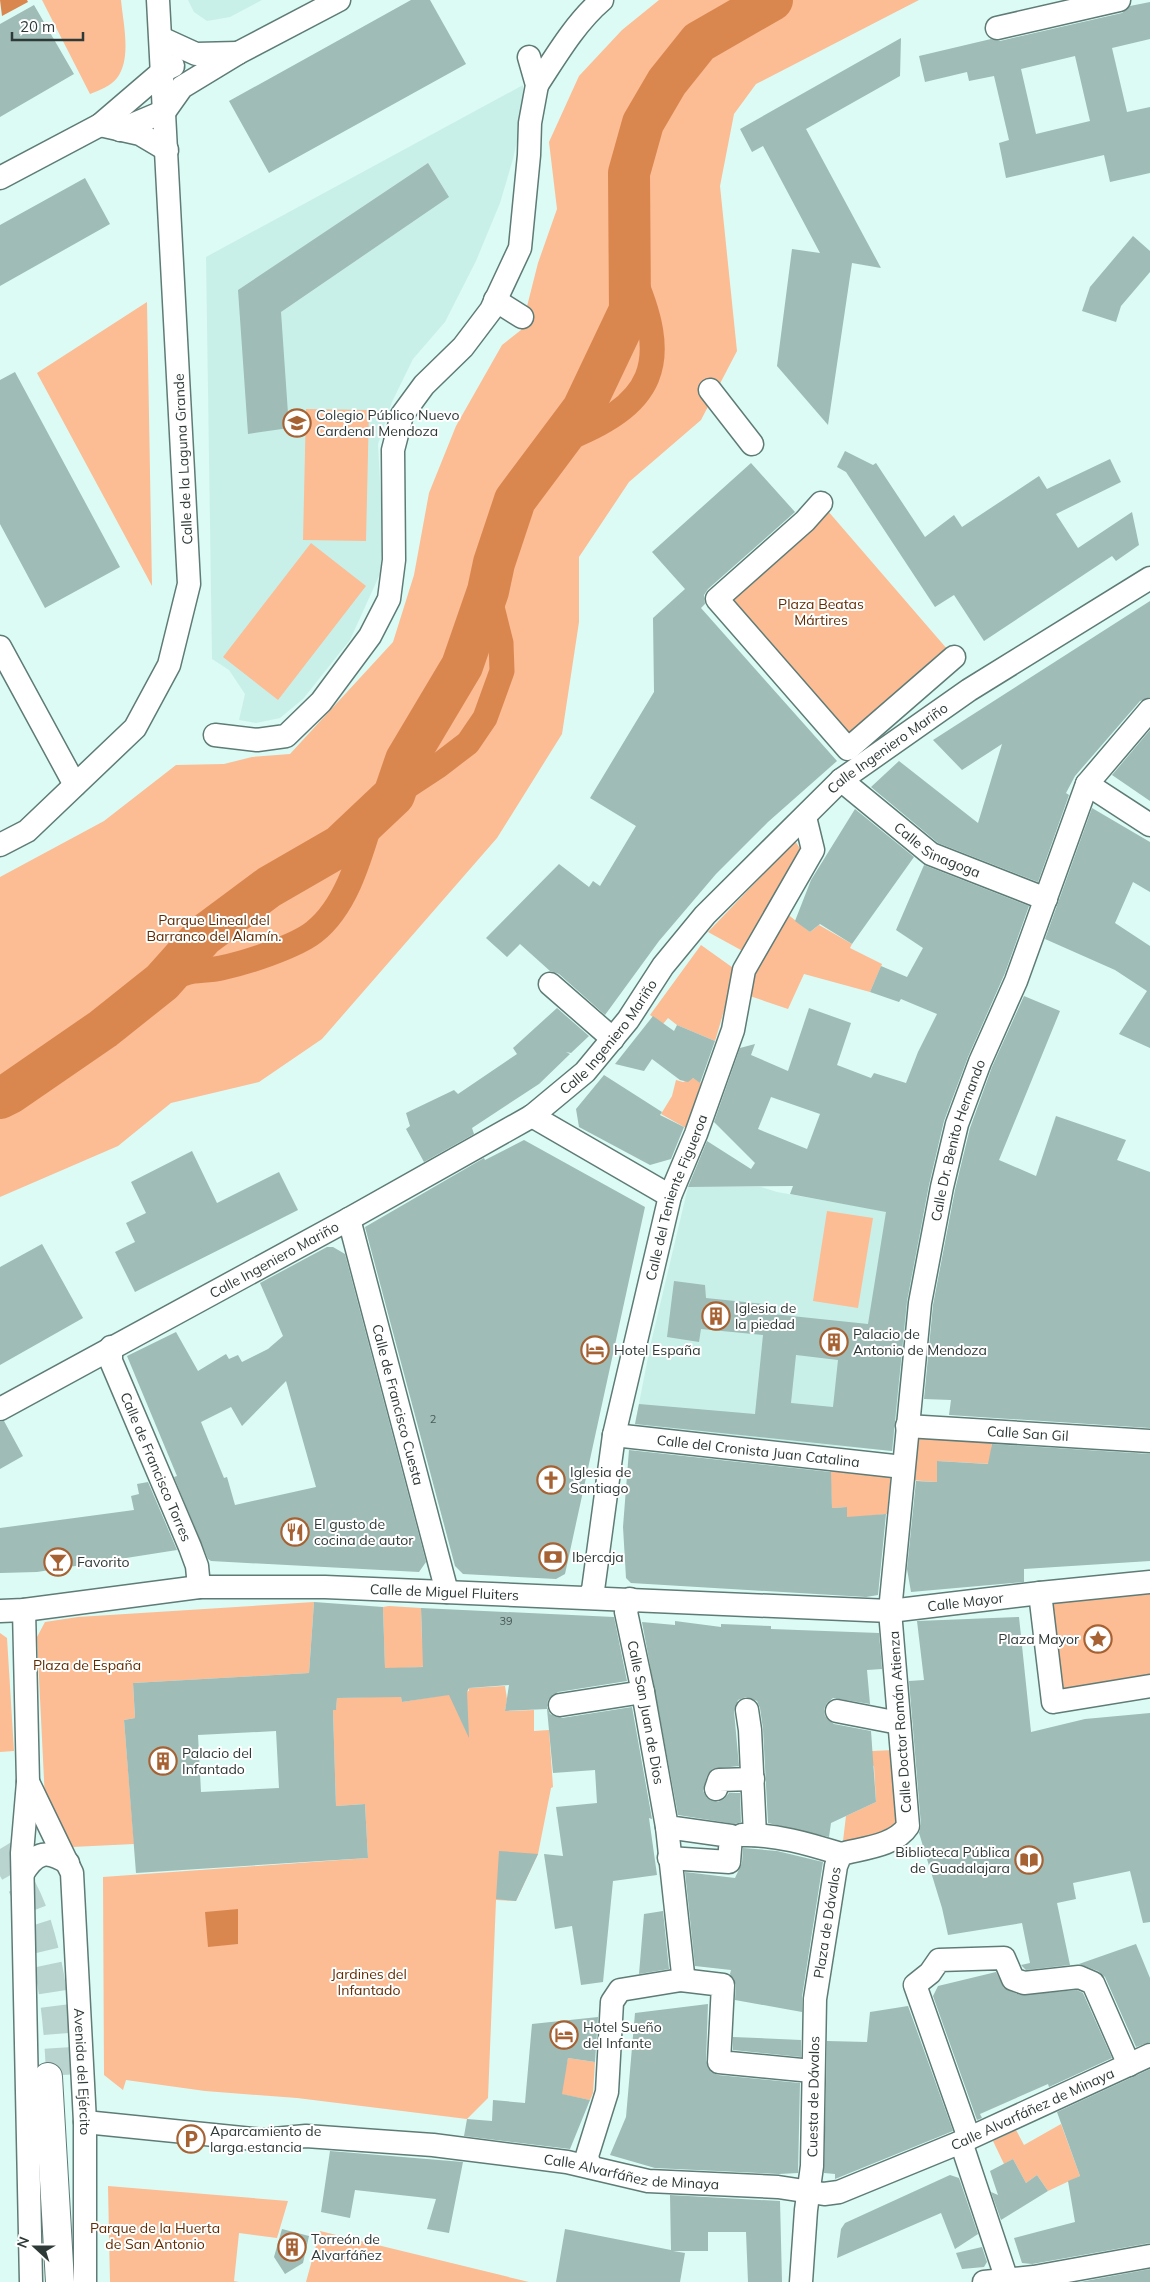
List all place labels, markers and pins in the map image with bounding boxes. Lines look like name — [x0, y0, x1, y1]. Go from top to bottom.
place label: Colegio Público Nuevo Cardenal Mendoza — [316, 406, 459, 440]
school or university icon: Colegio Público Nuevo Cardenal Mendoza — [282, 408, 312, 438]
place label: Iglesia de la piedad — [735, 1299, 796, 1333]
building icon: Iglesia de la piedad — [701, 1301, 731, 1331]
place label: Palacio de Antonio de Mendoza — [853, 1325, 987, 1359]
building icon: Palacio de Antonio de Mendoza — [819, 1327, 849, 1357]
hotel icon: Hotel España — [580, 1335, 610, 1365]
place label: Hotel España — [614, 1341, 701, 1359]
place label: Iglesia de Santiago — [570, 1463, 631, 1497]
church icon: Iglesia de Santiago — [536, 1465, 566, 1495]
place label: El gusto de cocina de autor — [314, 1515, 414, 1549]
restaurant icon: El gusto de cocina de autor — [280, 1517, 310, 1547]
bank icon: Ibercaja — [538, 1542, 568, 1572]
bar icon: Favorito — [43, 1547, 73, 1577]
place label: Ibercaja — [572, 1548, 624, 1566]
place label: Favorito — [77, 1553, 129, 1571]
place icon: Plaza Mayor — [1083, 1624, 1113, 1654]
place label: Plaza Mayor — [998, 1630, 1080, 1648]
place label: Palacio del Infantado — [182, 1744, 252, 1778]
building icon: Palacio del Infantado — [148, 1746, 178, 1776]
place label: Biblioteca Pública de Guadalajara — [895, 1843, 1010, 1877]
library icon: Biblioteca Pública de Guadalajara — [1014, 1845, 1044, 1875]
place label: Hotel Sueño del Infante — [583, 2018, 662, 2052]
hotel icon: Hotel Sueño del Infante — [549, 2020, 579, 2050]
place label: Aparcamiento de larga estancia — [210, 2122, 321, 2156]
parking icon: Aparcamiento de larga estancia — [176, 2124, 206, 2154]
place label: Torreón de Alvarfáñez — [311, 2230, 382, 2264]
building icon: Torreón de Alvarfáñez — [277, 2232, 307, 2262]

